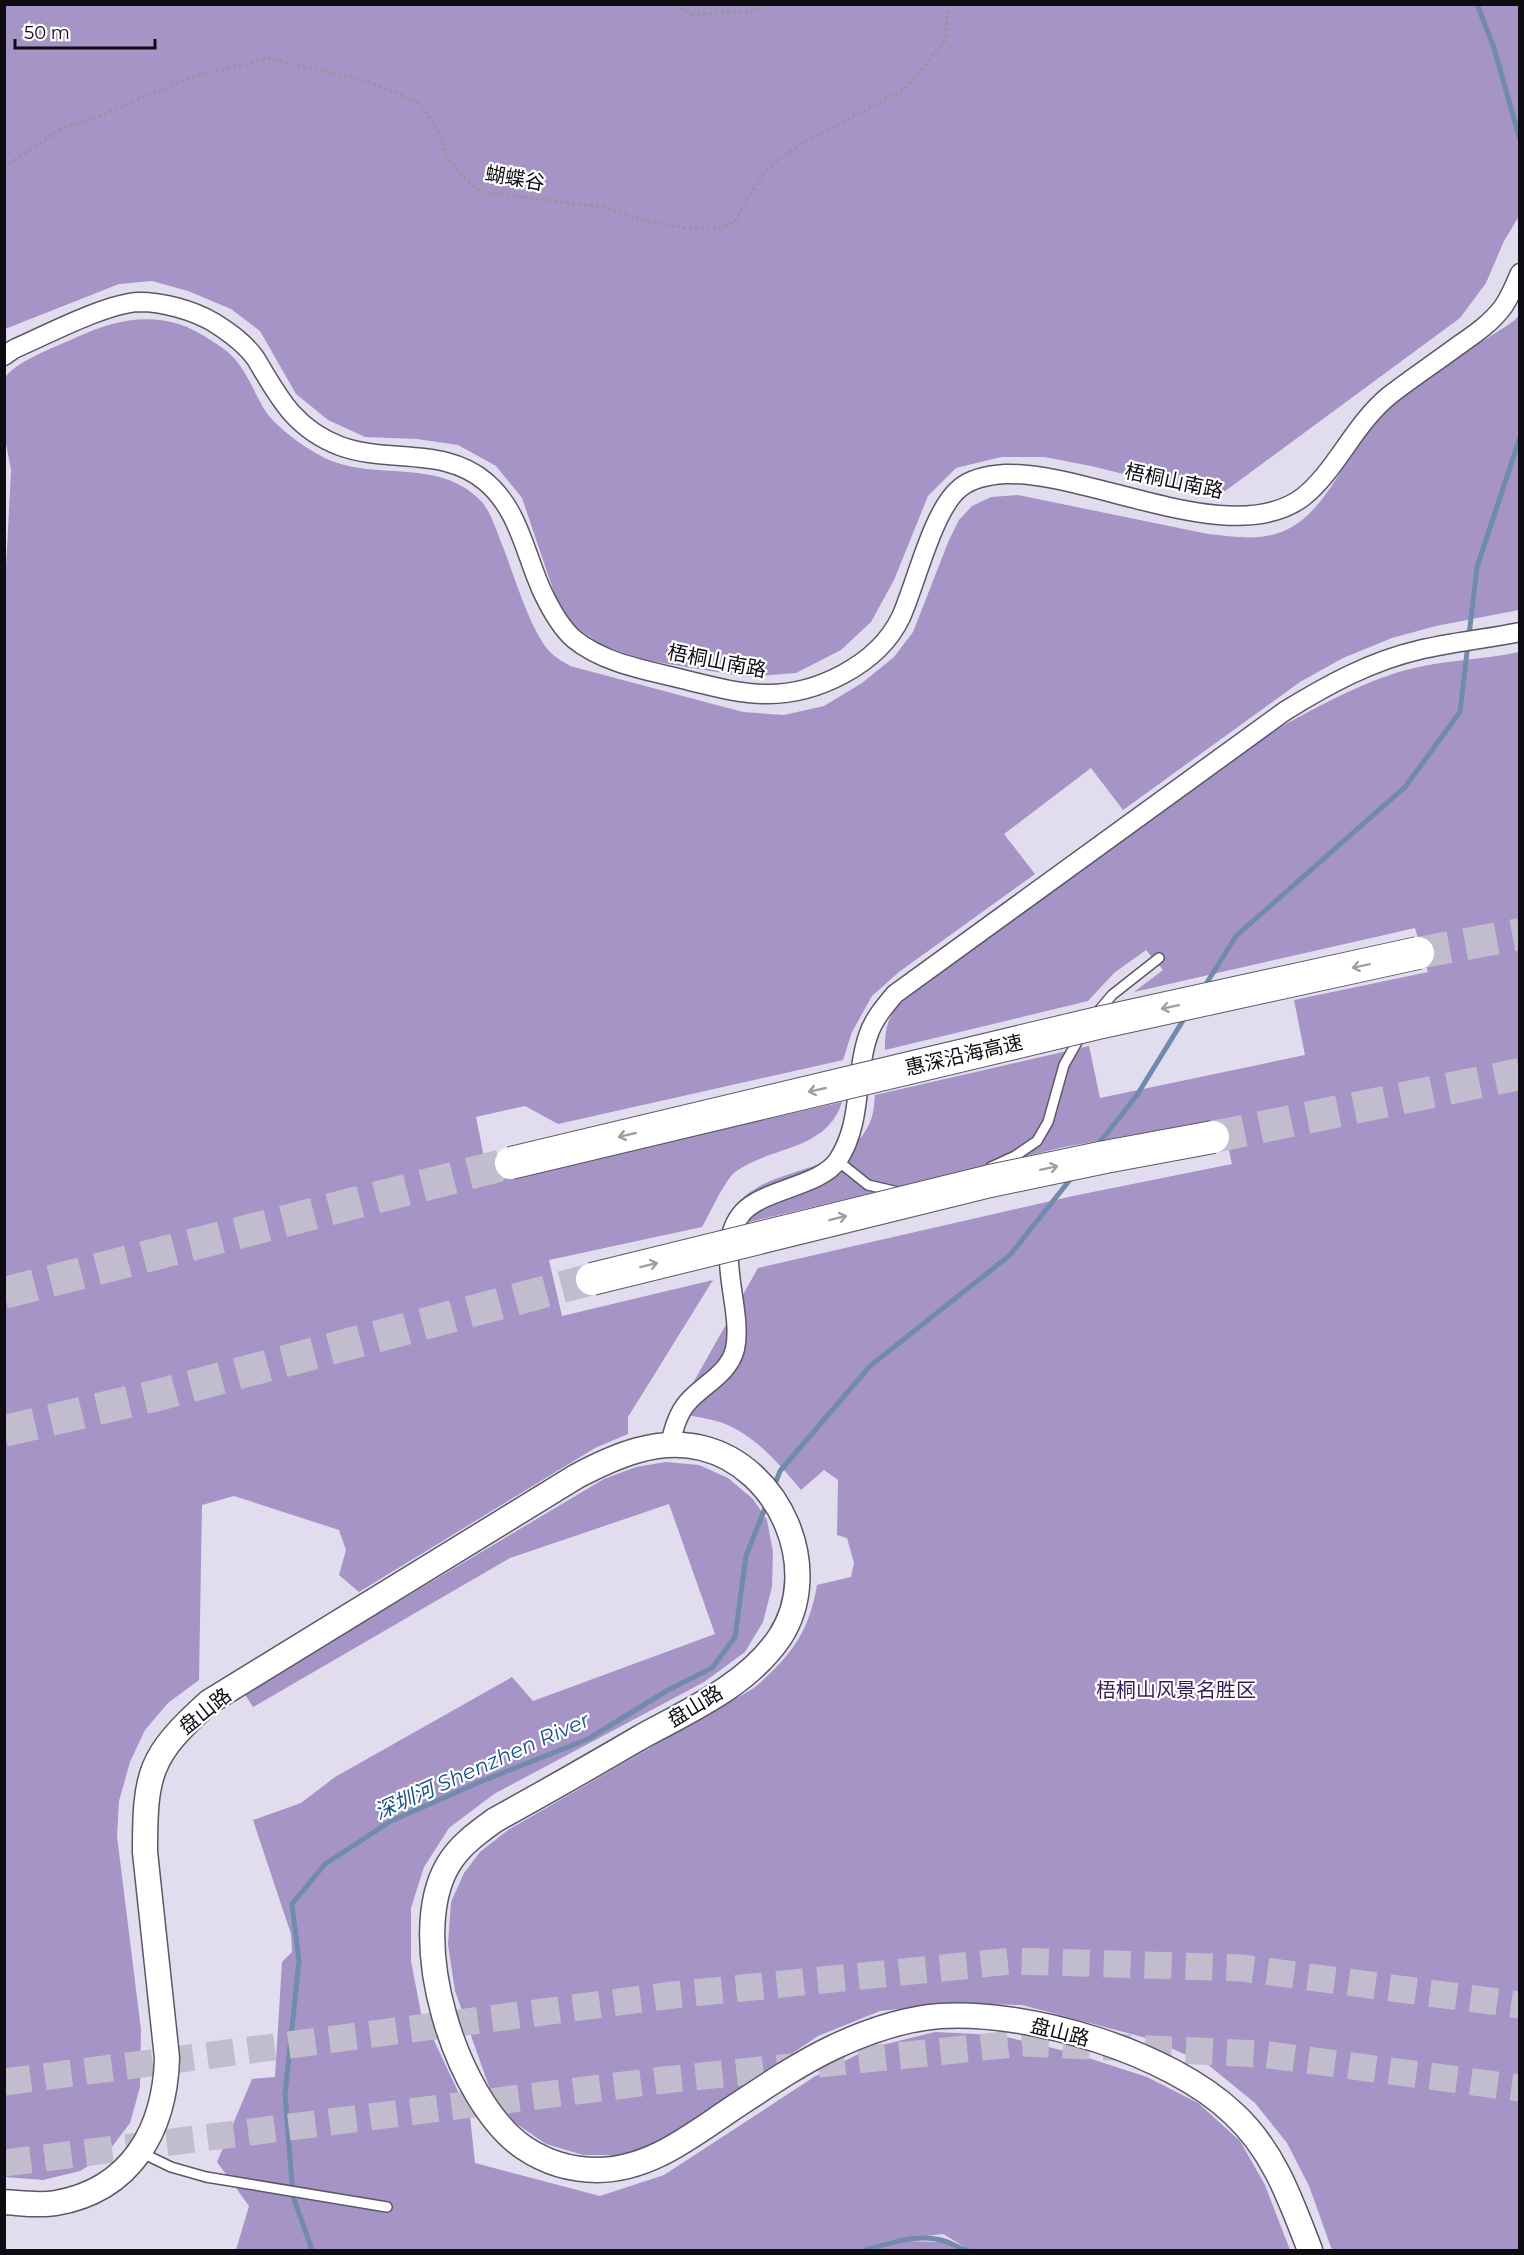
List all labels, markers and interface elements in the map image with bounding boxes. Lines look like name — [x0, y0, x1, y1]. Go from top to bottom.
scale bar — [15, 12, 154, 50]
text: 50 m — [24, 22, 70, 44]
street label: 蝴蝶谷 — [483, 161, 547, 195]
street label: 梧桐山南路 — [1123, 459, 1225, 503]
street label: 梧桐山南路 — [666, 640, 768, 682]
one-way arrow — [1352, 960, 1371, 972]
one-way arrow — [1161, 1002, 1180, 1014]
street label: 惠深沿海高速 — [903, 1030, 1025, 1080]
one-way arrow — [808, 1085, 827, 1097]
one-way arrow — [618, 1130, 637, 1142]
one-way arrow — [1039, 1162, 1058, 1174]
one-way arrow — [829, 1212, 848, 1224]
one-way arrow — [639, 1258, 658, 1270]
park label: 梧桐山风景名胜区 — [1096, 1678, 1256, 1702]
street label: 盘山路 — [663, 1680, 727, 1732]
street label: 盘山路 — [174, 1683, 236, 1739]
water label: 深圳河 Shenzhen River — [370, 1707, 594, 1824]
street label: 盘山路 — [1028, 2013, 1092, 2051]

